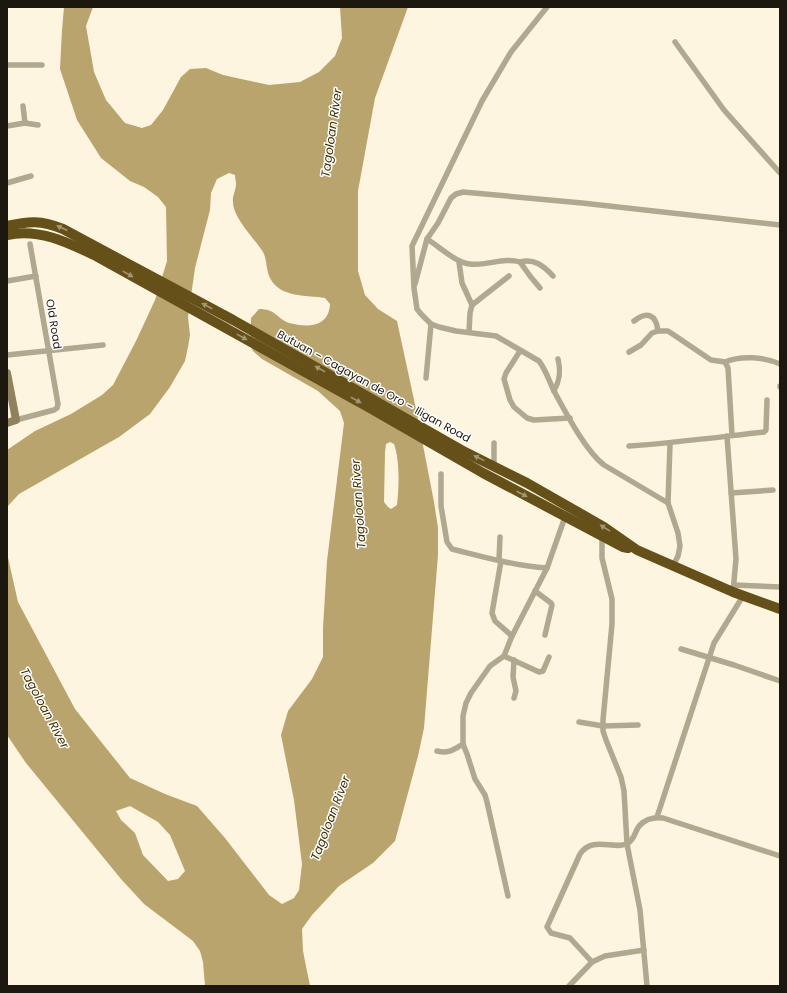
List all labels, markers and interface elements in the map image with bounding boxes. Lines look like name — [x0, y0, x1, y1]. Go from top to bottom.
water label: Tagoloan River — [316, 87, 346, 178]
one-way arrow — [56, 225, 67, 231]
one-way arrow — [122, 271, 134, 277]
street label: Old Road — [42, 298, 66, 350]
one-way arrow — [201, 303, 213, 309]
street label: Butuan – Cagayan de Oro – Iligan Road — [274, 326, 474, 446]
one-way arrow — [236, 333, 248, 340]
one-way arrow — [314, 366, 326, 373]
one-way arrow — [350, 396, 362, 403]
one-way arrow — [473, 455, 485, 461]
water label: Tagoloan River — [346, 458, 370, 549]
one-way arrow — [516, 491, 528, 497]
one-way arrow — [600, 524, 610, 532]
water label: Tagoloan River — [17, 665, 74, 752]
water label: Tagoloan River — [306, 773, 354, 863]

